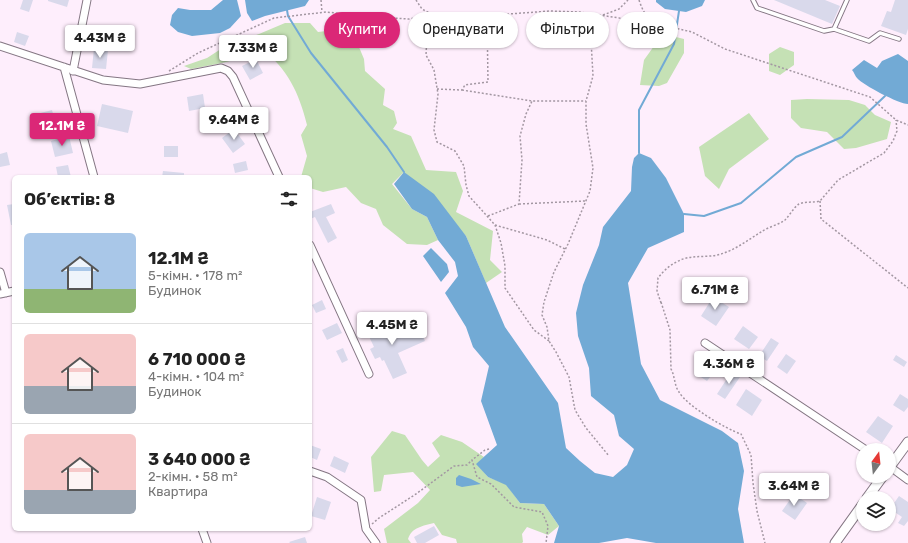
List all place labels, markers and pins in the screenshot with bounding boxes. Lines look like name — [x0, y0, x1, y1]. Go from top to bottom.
pin: 4.43M ₴ — [63, 25, 137, 59]
pin: 7.33M ₴ — [216, 35, 290, 69]
pin: 9.64M ₴ — [197, 107, 271, 141]
pin: 12.1M ₴ — [25, 113, 99, 147]
pin: 6.71M ₴ — [678, 277, 752, 311]
pin: 4.45M ₴ — [355, 312, 429, 346]
pin: 4.36M ₴ — [692, 351, 766, 385]
pin: 3.64M ₴ — [757, 473, 831, 507]

